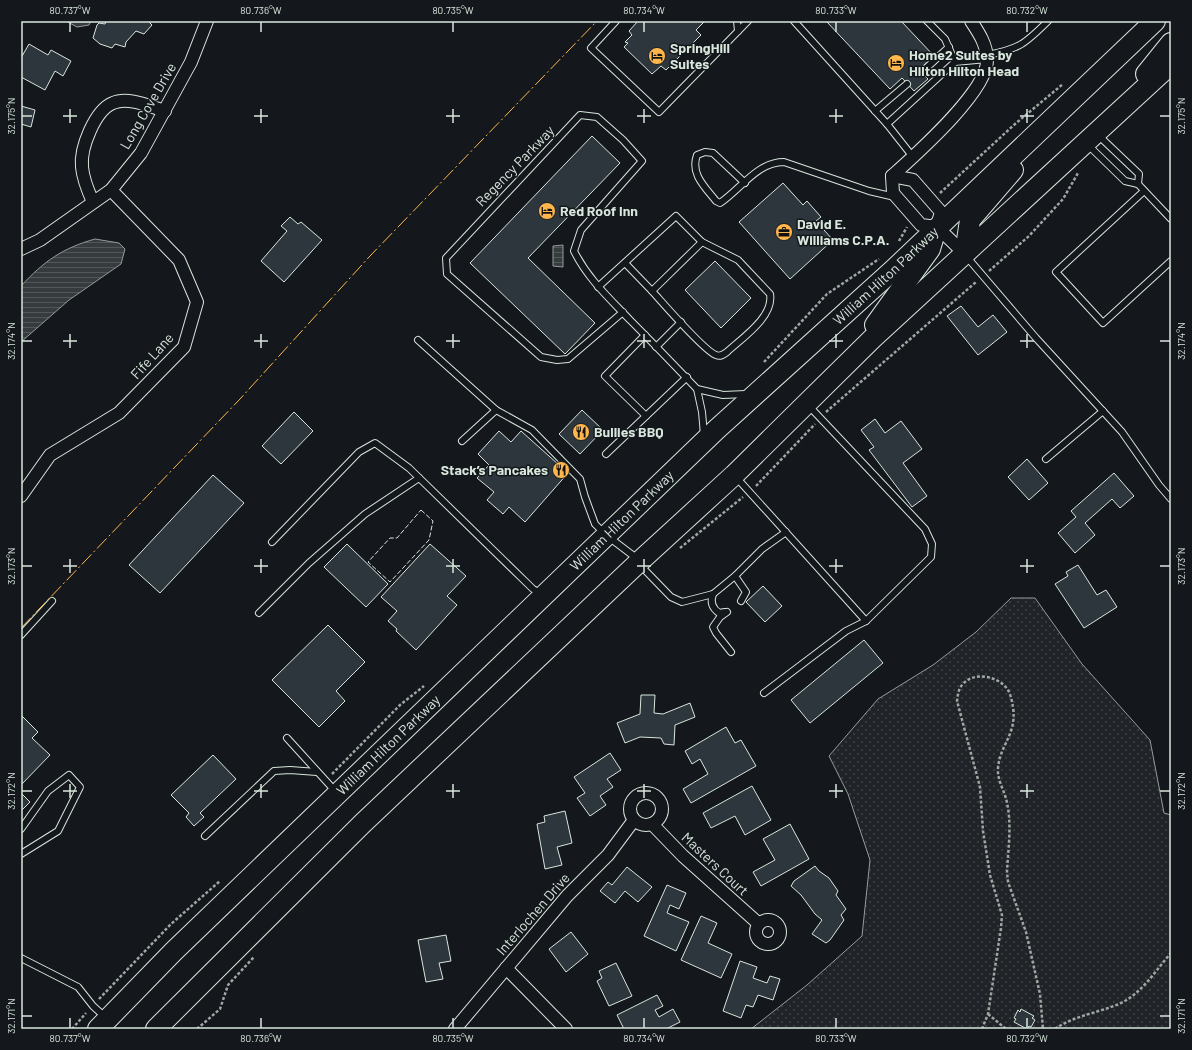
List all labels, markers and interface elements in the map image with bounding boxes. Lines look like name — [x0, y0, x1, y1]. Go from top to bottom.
text: 80.737°W — [50, 4, 91, 16]
text: 80.736°W — [240, 4, 282, 16]
text: 80.735°W — [432, 4, 474, 16]
text: 80.734°W — [623, 4, 665, 16]
text: 80.733°W — [815, 4, 857, 16]
text: 80.732°W — [1006, 4, 1048, 16]
place label: SpringHill Suites — [670, 39, 730, 72]
hotel icon: SpringHill Suites — [647, 46, 667, 66]
place label: Home2 Suites by Hilton Hilton Head — [909, 46, 1019, 79]
hotel icon: Home2 Suites by Hilton Hilton Head — [886, 53, 906, 73]
street label: Long Cove Drive — [116, 59, 179, 152]
text: 32.175°N — [5, 97, 17, 135]
text: 32.175°N — [1175, 97, 1187, 135]
street label: Regency Parkway — [472, 121, 558, 210]
hotel icon: Red Roof Inn — [537, 201, 557, 221]
place label: Red Roof Inn — [560, 202, 638, 219]
place label: David E. Williams C.P.A. — [797, 215, 890, 248]
office icon: David E. Williams C.P.A. — [774, 222, 794, 242]
street label: William Hilton Parkway — [829, 222, 942, 328]
text: 32.174°N — [5, 322, 17, 360]
text: 32.174°N — [1175, 322, 1187, 360]
street label: Fife Lane — [127, 329, 177, 382]
restaurant icon: Bullies BBQ — [571, 422, 591, 442]
place label: Bullies BBQ — [594, 423, 664, 440]
restaurant icon: Stack’s Pancakes — [551, 460, 571, 480]
place label: Stack’s Pancakes — [441, 461, 548, 478]
street label: William Hilton Parkway — [566, 466, 677, 574]
text: 32.173°N — [5, 547, 17, 585]
text: 32.173°N — [1175, 547, 1187, 585]
street label: William Hilton Parkway — [332, 691, 444, 798]
text: 32.172°N — [5, 772, 17, 810]
text: 32.172°N — [1175, 772, 1187, 810]
street label: Masters Court — [679, 828, 752, 899]
street label: Interlochen Drive — [492, 869, 573, 958]
text: 32.171°N — [5, 998, 17, 1034]
text: 32.171°N — [1175, 998, 1187, 1034]
text: 80.737°W — [50, 1032, 91, 1044]
text: 80.736°W — [240, 1032, 282, 1044]
text: 80.735°W — [432, 1032, 474, 1044]
text: 80.734°W — [623, 1032, 665, 1044]
text: 80.733°W — [815, 1032, 857, 1044]
text: 80.732°W — [1006, 1032, 1048, 1044]

